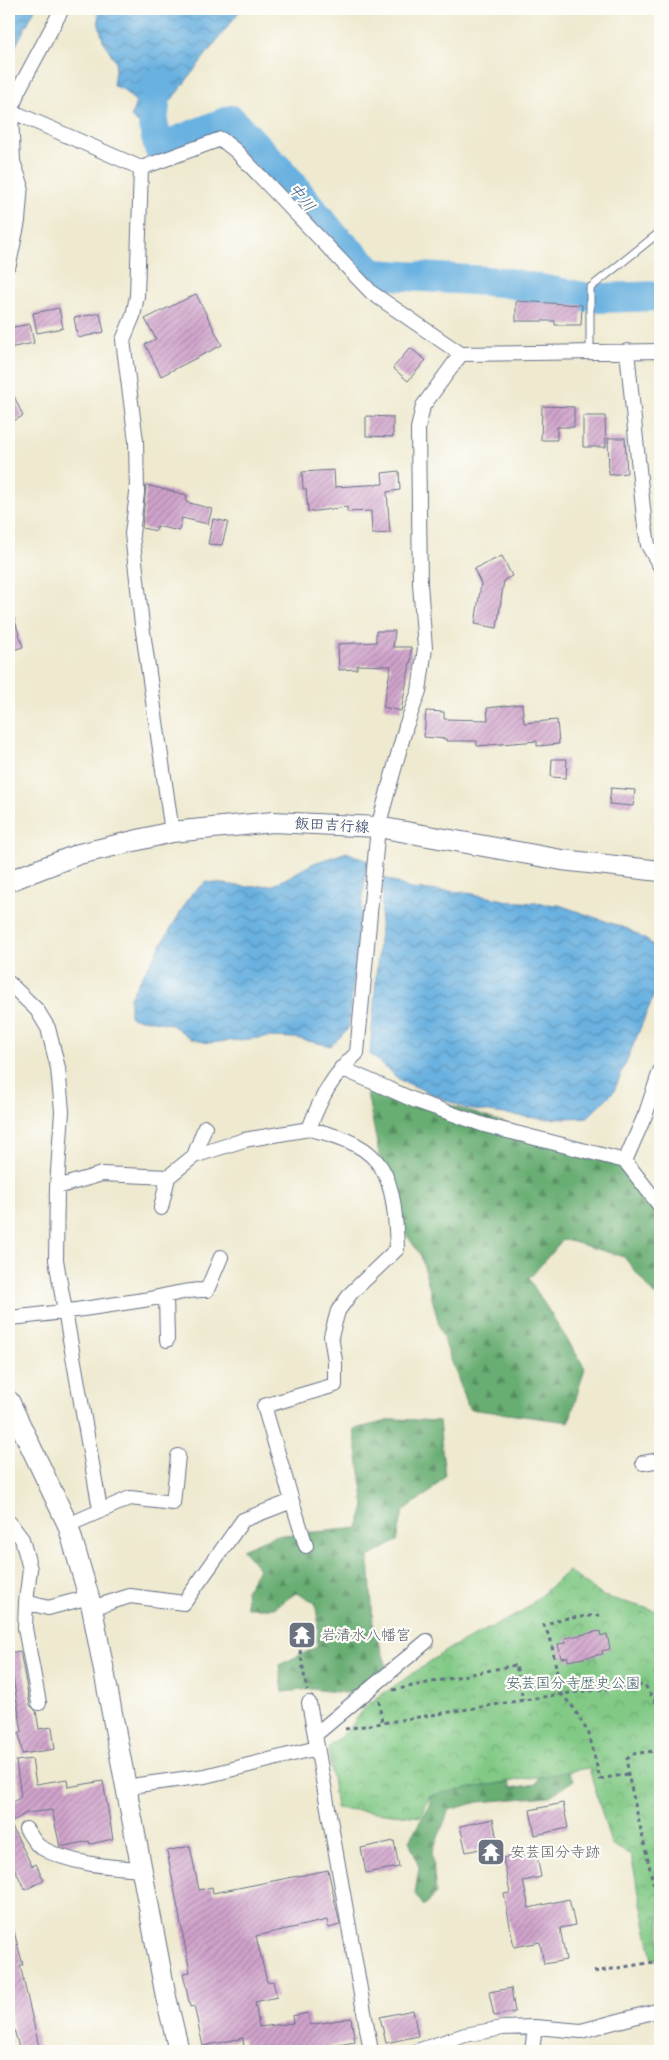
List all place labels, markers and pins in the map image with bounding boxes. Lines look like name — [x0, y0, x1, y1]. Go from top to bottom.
temple icon: 岩清水八幡宮 — [287, 1620, 317, 1650]
place label: 岩清水八幡宮 — [321, 1622, 411, 1648]
temple icon: 安芸国分寺跡 — [476, 1837, 506, 1867]
place label: 安芸国分寺跡 — [510, 1839, 600, 1865]

